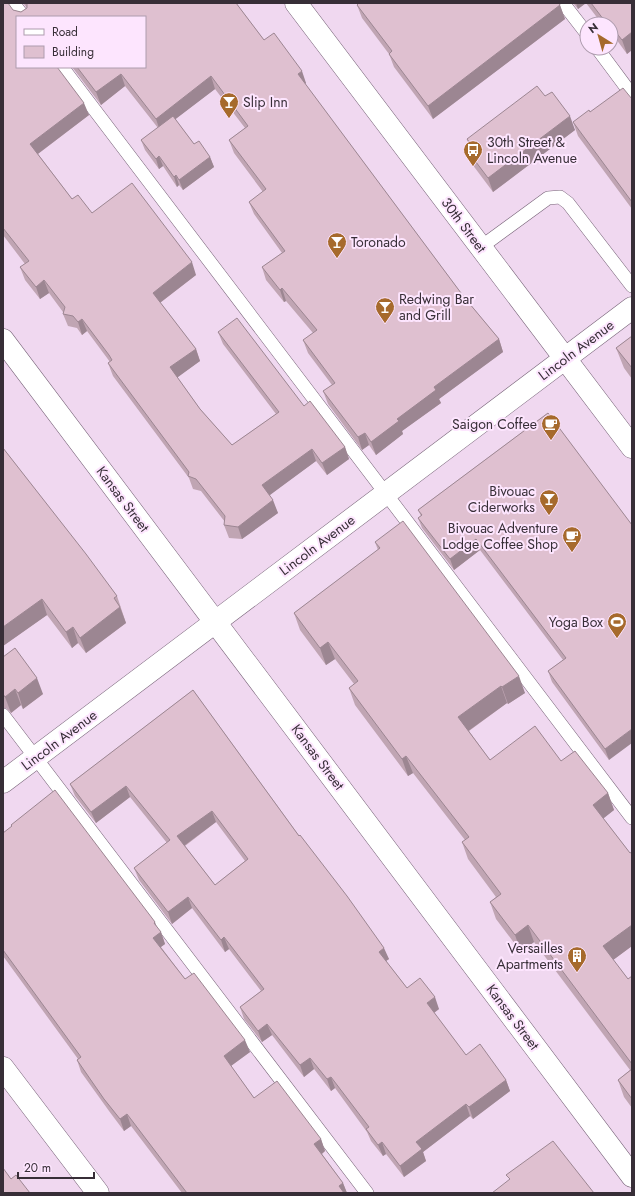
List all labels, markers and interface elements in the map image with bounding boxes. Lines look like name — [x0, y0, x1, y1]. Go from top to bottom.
legend — [16, 16, 146, 68]
north arrow — [579, 16, 619, 56]
text: N — [585, 19, 601, 37]
text: Road — [52, 23, 78, 41]
text: Building — [52, 43, 94, 61]
bar icon: Slip Inn — [218, 91, 240, 119]
place label: Slip Inn — [243, 92, 288, 112]
place label: 30th Street & Lincoln Avenue — [487, 132, 577, 168]
bus stop icon: 30th Street & Lincoln Avenue — [462, 139, 484, 167]
street label: 30th Street — [437, 193, 492, 257]
bar icon: Toronado — [326, 231, 348, 259]
place label: Toronado — [351, 232, 406, 252]
place label: Redwing Bar and Grill — [399, 289, 474, 325]
bar icon: Redwing Bar and Grill — [374, 296, 396, 324]
street label: Lincoln Avenue — [534, 315, 618, 385]
cafe icon: Saigon Coffee — [540, 413, 562, 441]
place label: Saigon Coffee — [452, 414, 537, 434]
street label: Kansas Street — [92, 462, 155, 537]
place label: Bivouac Ciderworks — [468, 481, 535, 517]
bar icon: Bivouac Ciderworks — [538, 488, 560, 516]
street label: Lincoln Avenue — [275, 510, 359, 580]
place label: Bivouac Adventure Lodge Coffee Shop — [442, 518, 558, 554]
cafe icon: Bivouac Adventure Lodge Coffee Shop — [561, 525, 583, 553]
sports icon: Yoga Box — [606, 611, 628, 639]
place label: Yoga Box — [549, 612, 603, 632]
street label: Lincoln Avenue — [17, 705, 101, 775]
street label: Kansas Street — [287, 720, 350, 795]
place label: Versailles Apartments — [496, 938, 563, 974]
building icon: Versailles Apartments — [566, 945, 588, 973]
street label: Kansas Street — [482, 980, 545, 1055]
scale bar — [18, 1154, 94, 1180]
text: 20 m — [24, 1159, 51, 1177]

